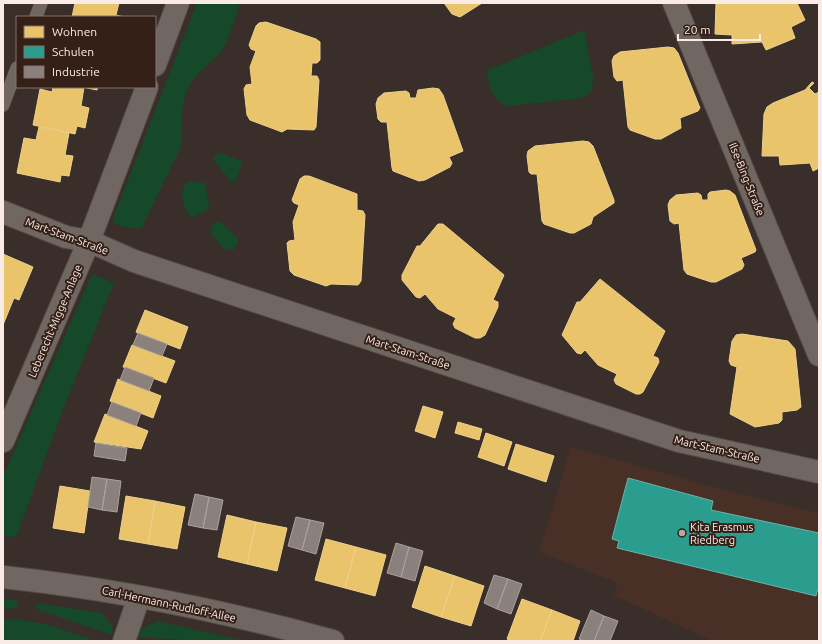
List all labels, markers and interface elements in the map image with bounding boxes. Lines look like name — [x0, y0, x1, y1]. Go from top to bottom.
legend — [16, 16, 156, 88]
scale bar — [678, 16, 760, 42]
text: 20 m — [684, 23, 711, 36]
text: Wohnen — [52, 25, 97, 38]
text: Schulen — [52, 45, 94, 58]
text: Industrie — [52, 65, 100, 78]
street label: Ilse-Bing-Straße — [727, 141, 767, 217]
street label: Mart-Stam-Straße — [24, 215, 110, 257]
street label: Leberecht-Migge-Anlage — [26, 263, 84, 379]
street label: Mart-Stam-Straße — [364, 333, 452, 371]
street label: Mart-Stam-Straße — [673, 433, 761, 465]
place label: Kita Erasmus Riedberg — [690, 521, 754, 546]
marker: Kita Erasmus Riedberg — [677, 528, 687, 538]
street label: Carl-Hermann-Rudloff-Allee — [101, 584, 237, 624]

